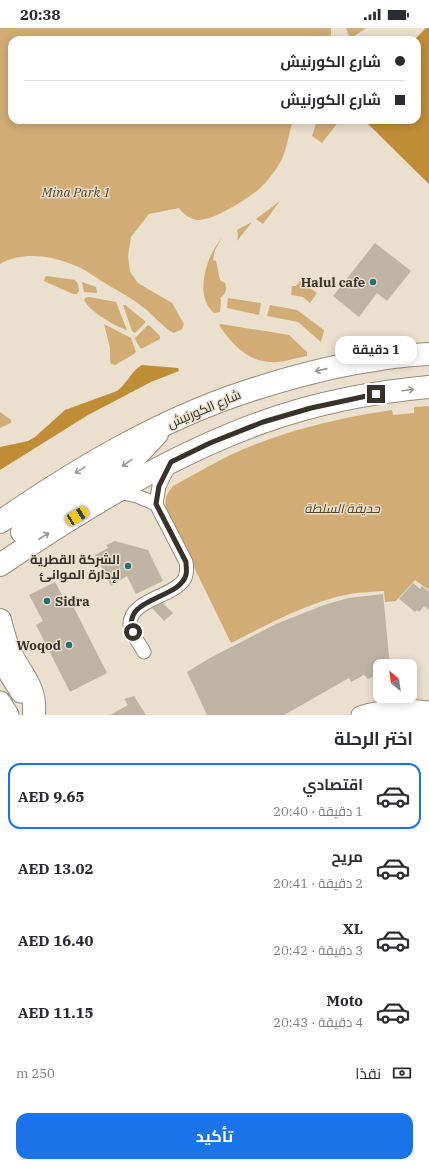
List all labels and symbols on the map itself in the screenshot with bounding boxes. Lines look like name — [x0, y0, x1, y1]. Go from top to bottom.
park label: Mina Park 1 — [41, 184, 110, 201]
place label: Halul cafe — [301, 274, 365, 291]
marker: Halul cafe — [368, 277, 378, 287]
callout: 1 دقيقة — [335, 336, 417, 364]
one-way arrow — [315, 367, 328, 375]
route end — [367, 385, 385, 403]
street label: شارع الكورنيش — [165, 386, 243, 432]
one-way arrow — [401, 386, 414, 394]
one-way arrow — [121, 459, 132, 467]
one-way arrow — [74, 467, 86, 475]
park label: حديقة السلطة — [304, 500, 381, 517]
car — [64, 505, 90, 527]
one-way arrow — [38, 532, 49, 540]
place label: الشركة القطرية لإدارة الموانئ — [30, 551, 120, 583]
marker: الشركة القطرية لإدارة الموانئ — [123, 561, 133, 571]
place label: Sidra — [55, 593, 90, 610]
marker: Sidra — [42, 596, 52, 606]
route start — [124, 623, 142, 641]
place label: Woqod — [16, 637, 61, 654]
marker: Woqod — [64, 640, 74, 650]
north arrow — [373, 659, 417, 703]

